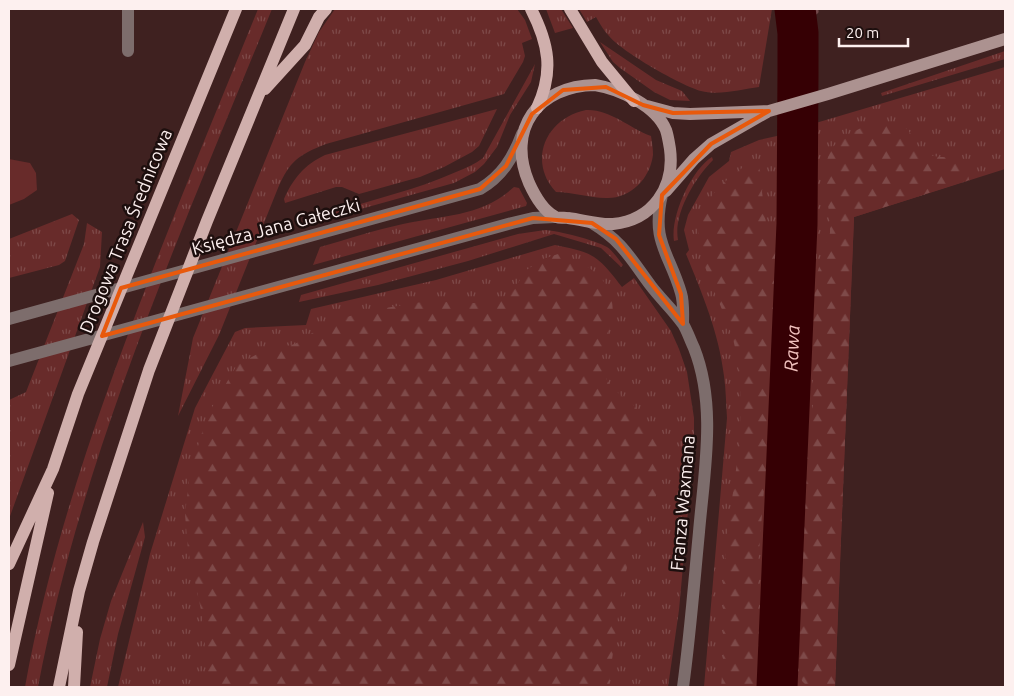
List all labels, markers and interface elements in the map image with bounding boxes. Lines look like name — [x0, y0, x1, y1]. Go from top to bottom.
scale bar — [839, 15, 908, 47]
text: 20 m — [846, 24, 879, 41]
street label: Drogowa Trasa Średnicowa — [74, 125, 175, 336]
street label: Księdza Jana Gałeczki — [189, 194, 362, 258]
water label: Rawa — [780, 324, 804, 372]
street label: Franza Waxmana — [666, 434, 698, 572]

